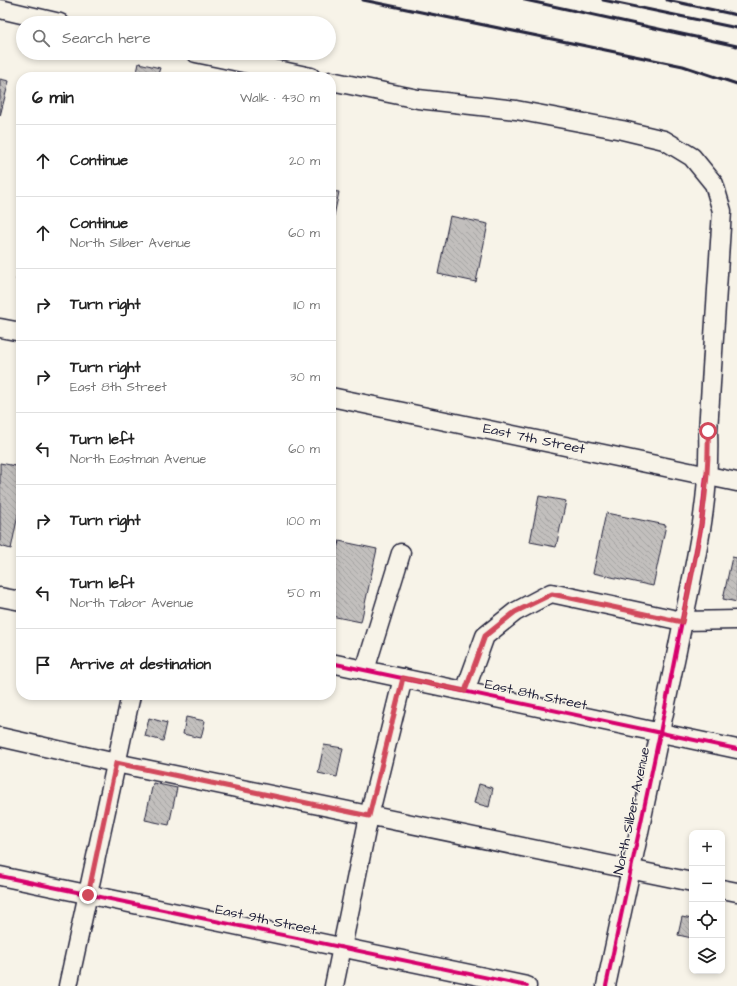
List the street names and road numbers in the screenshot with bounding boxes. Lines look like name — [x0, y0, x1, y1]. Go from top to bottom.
street label: East 7th Street — [481, 418, 587, 460]
street label: East 8th Street — [483, 674, 589, 716]
street label: North Silber Avenue — [609, 745, 655, 877]
street label: East 9th Street — [214, 900, 319, 941]

